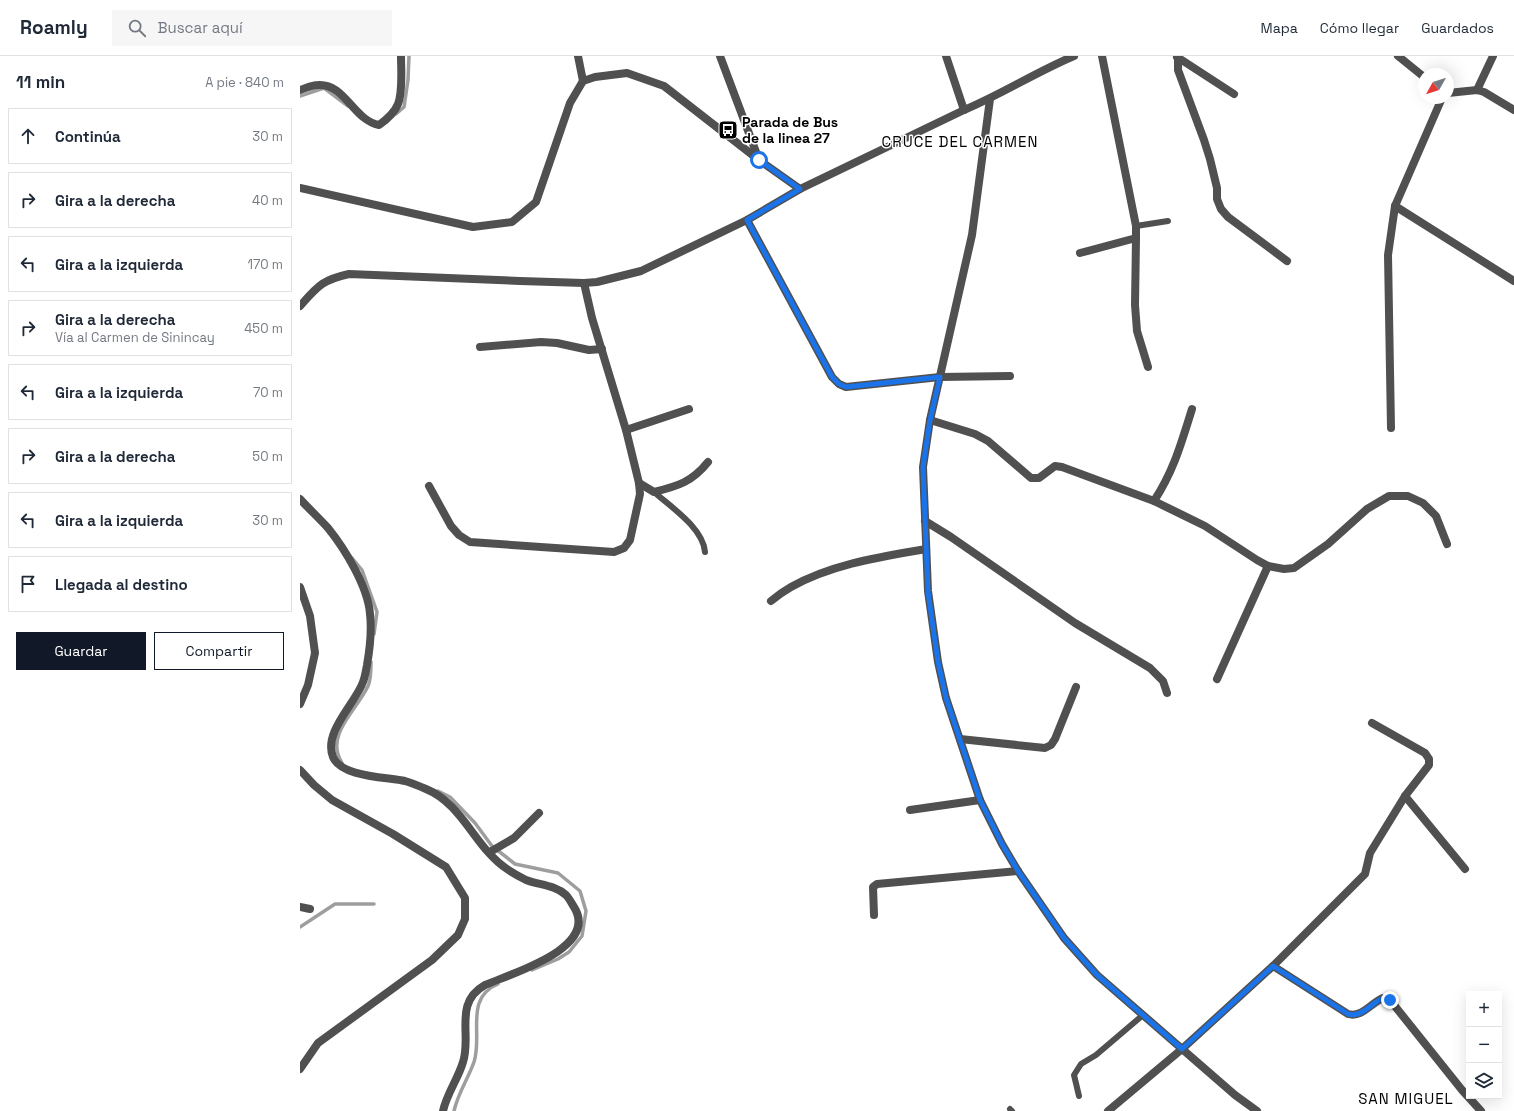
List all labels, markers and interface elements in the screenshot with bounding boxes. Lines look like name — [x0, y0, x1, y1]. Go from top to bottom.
search box — [112, 10, 392, 46]
text: Roamly — [20, 15, 88, 40]
icon: search — [126, 17, 148, 39]
text: Buscar aquí — [158, 18, 243, 37]
text: Mapa — [1261, 19, 1298, 37]
text: Cómo llegar — [1320, 19, 1399, 37]
text: Guardados — [1421, 19, 1494, 37]
north arrow — [1418, 68, 1454, 104]
text: 11 min — [16, 71, 65, 93]
text: A pie · 840 m — [205, 74, 284, 91]
place label: Parada de Bus de la linea 27 — [742, 113, 838, 147]
bus stop icon: Parada de Bus de la linea 27 — [717, 119, 739, 141]
icon: ahead — [17, 125, 39, 147]
text: Continúa — [55, 127, 121, 146]
text: 30 m — [252, 128, 283, 145]
district label: CRUCE DEL CARMEN — [882, 132, 1038, 151]
route start — [750, 151, 768, 169]
icon: right — [17, 189, 39, 211]
text: Gira a la derecha — [55, 191, 175, 210]
text: 40 m — [252, 192, 283, 209]
icon: left — [17, 253, 39, 275]
text: Gira a la izquierda — [55, 255, 183, 274]
text: 170 m — [247, 256, 283, 273]
text: Gira a la derecha — [55, 310, 175, 329]
icon: right — [17, 317, 39, 339]
text: 450 m — [244, 320, 283, 337]
text: Vía al Carmen de Sinincay — [55, 329, 215, 346]
icon: left — [17, 381, 39, 403]
text: Gira a la izquierda — [55, 383, 183, 402]
text: 70 m — [253, 384, 283, 401]
icon: right — [17, 445, 39, 467]
text: Gira a la derecha — [55, 447, 175, 466]
text: 50 m — [252, 448, 283, 465]
icon: left — [17, 509, 39, 531]
text: Gira a la izquierda — [55, 511, 183, 530]
text: 30 m — [252, 512, 283, 529]
icon: arrive — [17, 573, 39, 595]
text: Llegada al destino — [55, 575, 188, 594]
button: Guardar — [16, 632, 146, 670]
button: Compartir — [154, 632, 284, 670]
route end — [1381, 991, 1399, 1009]
map controls — [1466, 991, 1502, 1099]
button: + — [1466, 991, 1502, 1027]
button: − — [1466, 1027, 1502, 1063]
button: layers — [1466, 1063, 1502, 1099]
district label: SAN MIGUEL — [1358, 1089, 1454, 1108]

